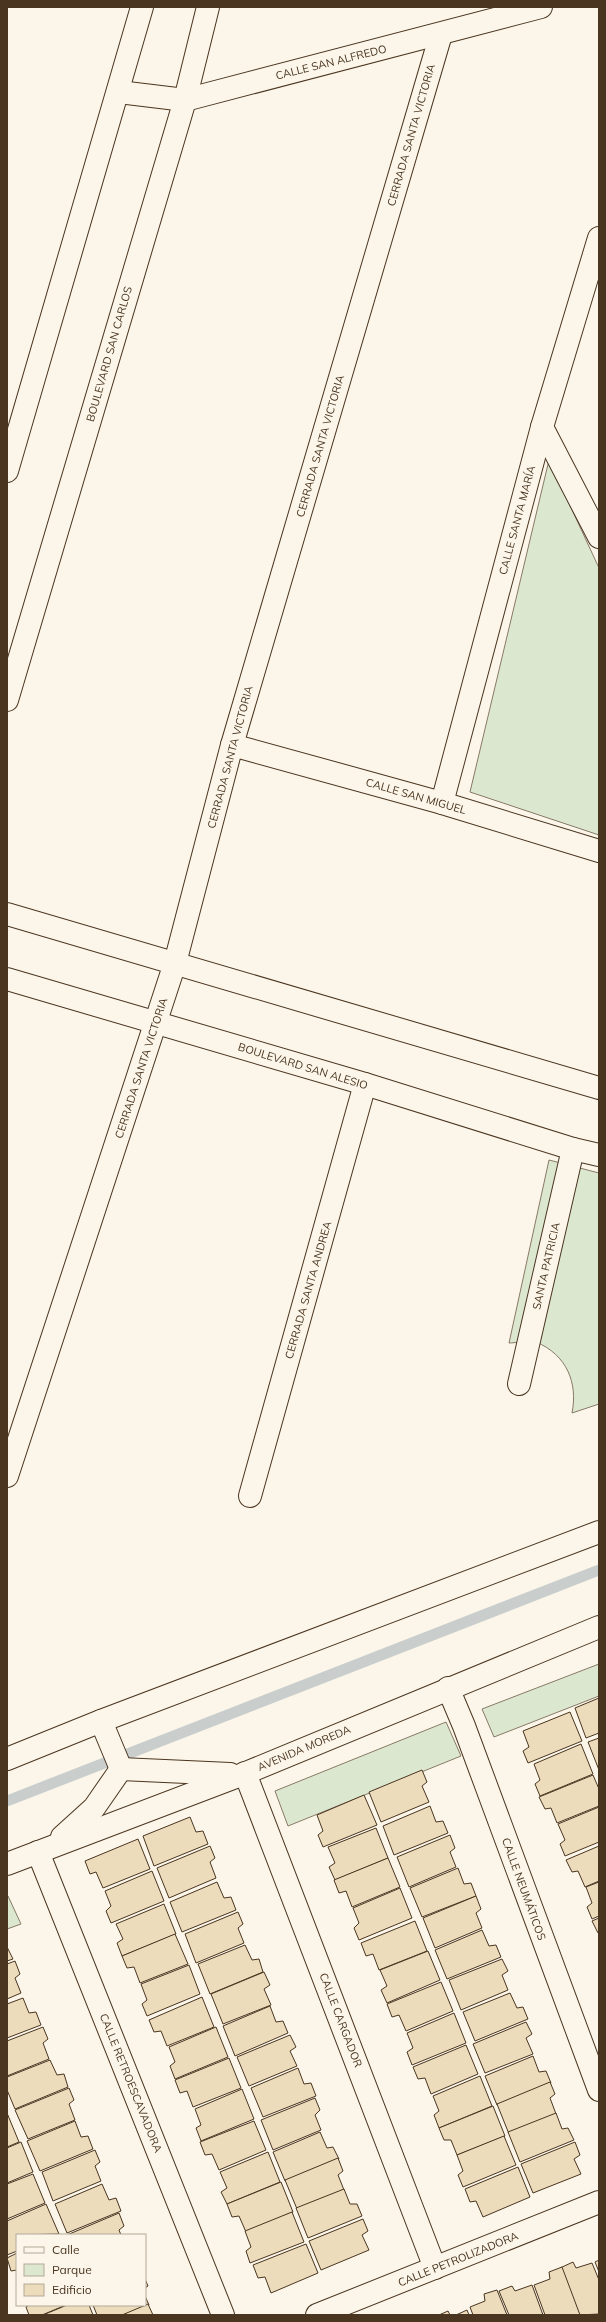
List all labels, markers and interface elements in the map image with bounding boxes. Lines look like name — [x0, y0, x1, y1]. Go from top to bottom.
street label: CALLE SAN ALFREDO — [274, 41, 388, 83]
street label: CERRADA SANTA VICTORIA — [384, 62, 438, 208]
street label: BOULEVARD SAN CARLOS — [83, 285, 135, 423]
street label: CERRADA SANTA VICTORIA — [293, 373, 347, 519]
street label: CALLE SANTA MARÍA — [496, 464, 538, 576]
street label: CERRADA SANTA VICTORIA — [204, 684, 256, 830]
street label: CALLE SAN MIGUEL — [364, 775, 468, 817]
street label: CERRADA SANTA VICTORIA — [112, 996, 170, 1140]
street label: BOULEVARD SAN ALESIO — [236, 1040, 370, 1092]
street label: CERRADA SANTA ANDREA — [282, 1220, 334, 1360]
street label: SANTA PATRICIA — [529, 1221, 563, 1311]
street label: AVENIDA MOREDA — [255, 1722, 353, 1774]
street label: CALLE NEUMÁTICOS — [499, 1836, 549, 1942]
street label: CALLE CARGADOR — [317, 1971, 366, 2070]
street label: CALLE RETROESCAVADORA — [97, 2011, 165, 2155]
street label: CALLE PETROLIZADORA — [396, 2228, 520, 2290]
legend — [16, 2234, 146, 2306]
text: Calle — [52, 2242, 79, 2257]
text: Parque — [52, 2262, 92, 2277]
text: Edificio — [52, 2282, 92, 2297]

